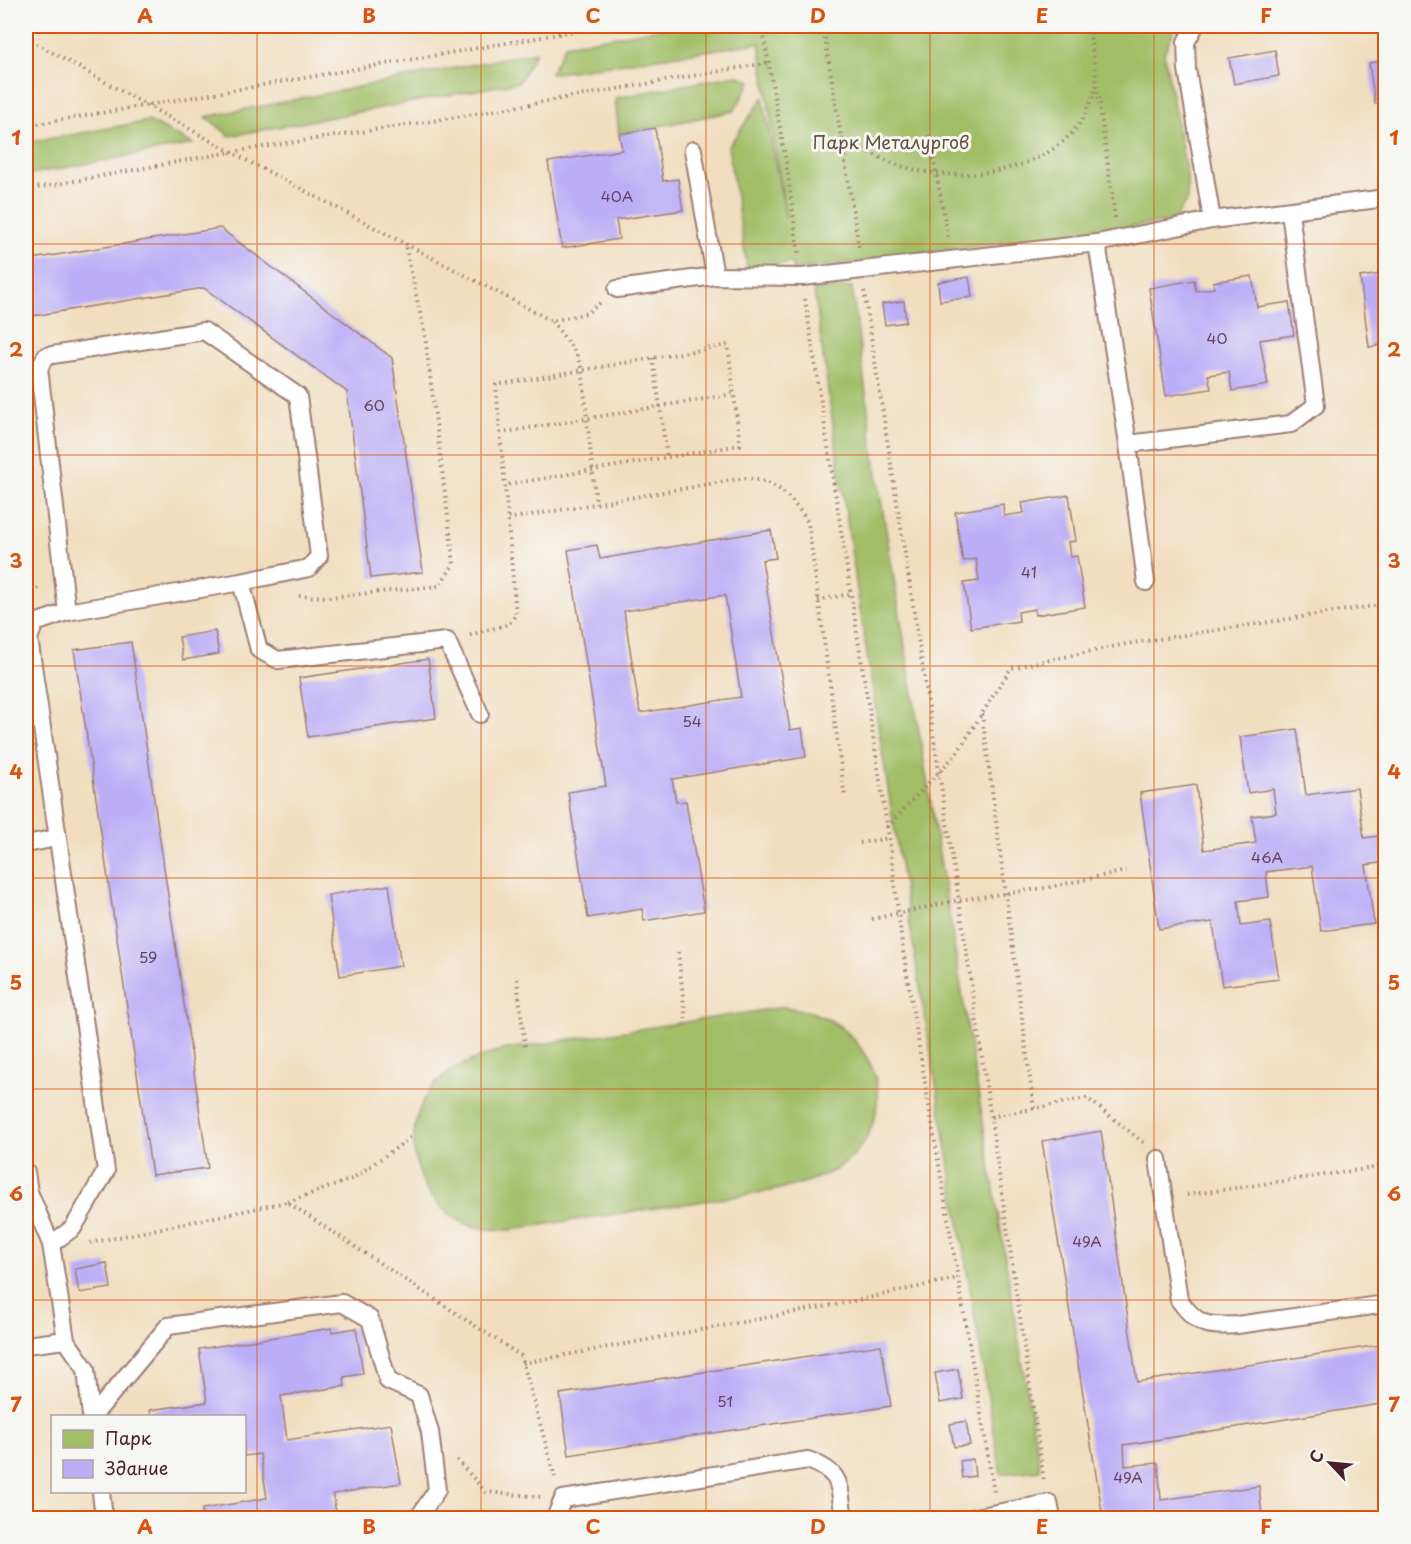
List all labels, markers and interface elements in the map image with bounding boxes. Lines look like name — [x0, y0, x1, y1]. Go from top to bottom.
text: A — [137, 0, 153, 30]
text: B — [362, 0, 376, 30]
text: C — [585, 0, 601, 30]
text: D — [810, 0, 826, 30]
text: E — [1036, 0, 1048, 30]
text: F — [1260, 0, 1272, 30]
text: 1 — [11, 122, 21, 152]
text: 1 — [1389, 122, 1399, 152]
park label: Парк Металургов — [813, 128, 969, 155]
house number: 40А — [601, 184, 633, 207]
house number: 40 — [1207, 326, 1227, 349]
text: 2 — [9, 334, 23, 364]
text: 2 — [1387, 334, 1401, 364]
house number: 60 — [363, 393, 385, 416]
text: 3 — [9, 545, 23, 575]
text: 3 — [1387, 545, 1401, 575]
house number: 41 — [1021, 560, 1037, 583]
house number: 54 — [682, 709, 702, 732]
text: 4 — [9, 756, 23, 786]
text: 4 — [1387, 756, 1401, 786]
house number: 46А — [1251, 845, 1283, 868]
house number: 59 — [139, 945, 157, 968]
text: 5 — [10, 967, 22, 997]
text: 5 — [1388, 967, 1400, 997]
text: 6 — [9, 1178, 23, 1208]
text: 6 — [1387, 1178, 1401, 1208]
house number: 49А — [1072, 1229, 1102, 1252]
text: 7 — [10, 1389, 22, 1419]
house number: 51 — [717, 1389, 733, 1412]
text: 7 — [1388, 1389, 1400, 1419]
legend — [51, 1415, 246, 1493]
text: Парк — [105, 1424, 152, 1451]
north arrow — [1300, 1433, 1360, 1493]
text: С — [1302, 1445, 1329, 1467]
text: Здание — [105, 1454, 168, 1481]
house number: 49А — [1113, 1465, 1143, 1488]
text: A — [137, 1511, 153, 1541]
text: B — [362, 1511, 376, 1541]
text: C — [585, 1511, 601, 1541]
text: D — [810, 1511, 826, 1541]
text: E — [1036, 1511, 1048, 1541]
text: F — [1260, 1511, 1272, 1541]

